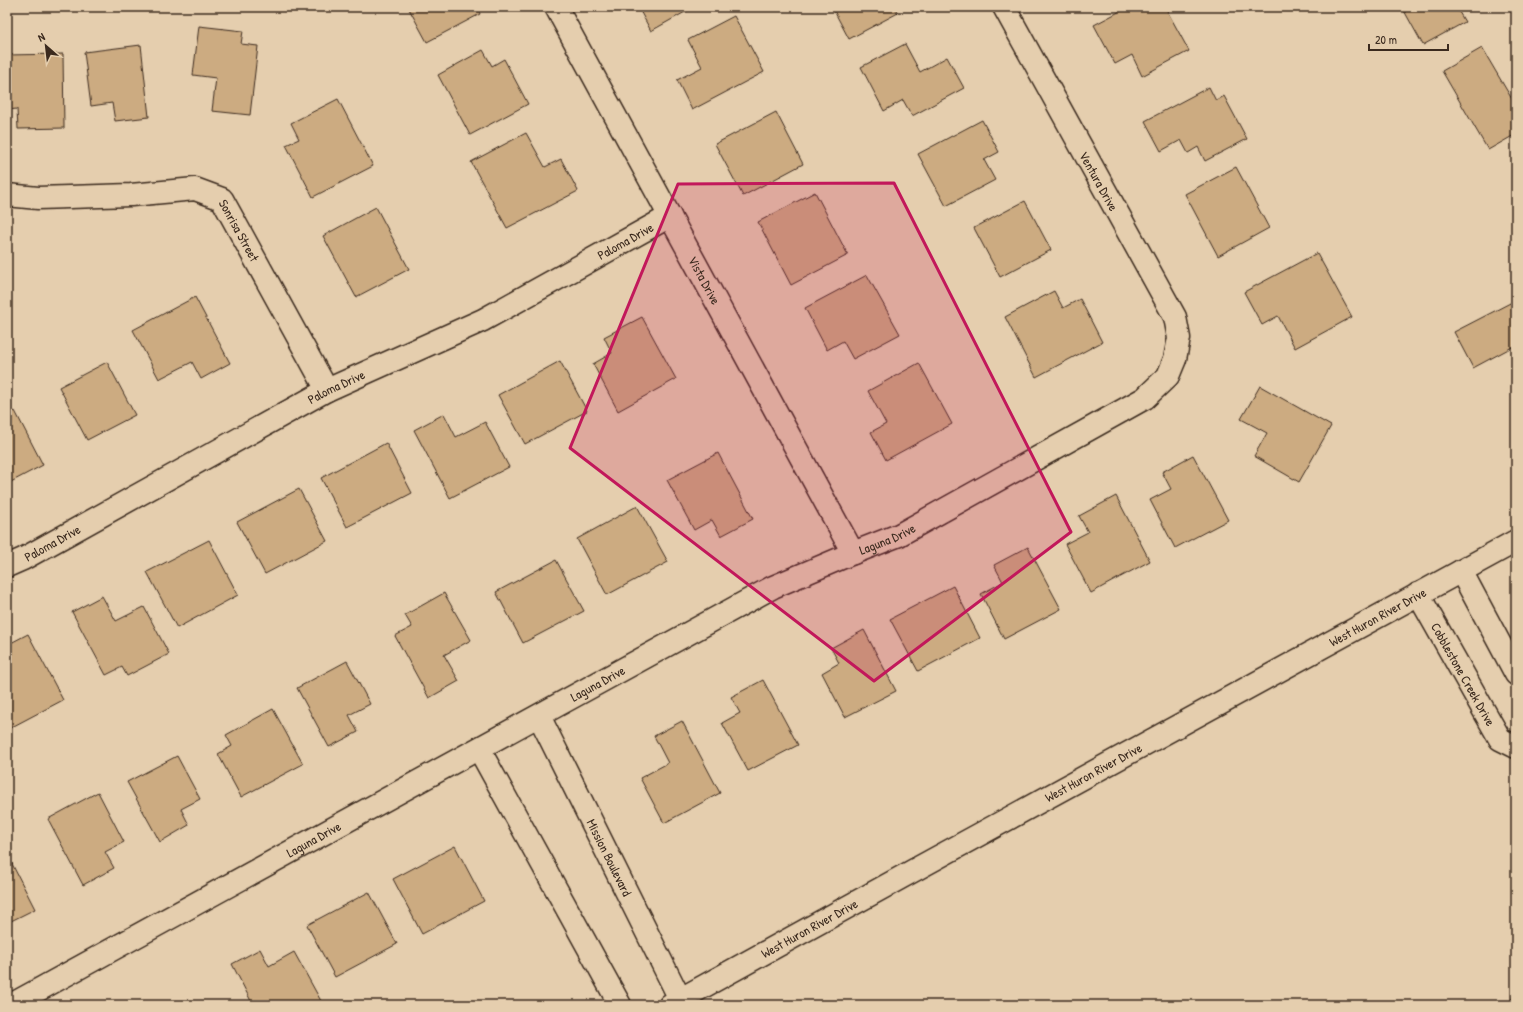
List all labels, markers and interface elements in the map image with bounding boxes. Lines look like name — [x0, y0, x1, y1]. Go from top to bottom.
north arrow — [26, 26, 66, 66]
scale bar — [1369, 26, 1448, 52]
text: N — [35, 30, 47, 45]
text: 20 m — [1375, 31, 1397, 48]
street label: Ventura Drive — [1075, 148, 1123, 214]
street label: Sonrisa Street — [215, 196, 264, 265]
street label: Paloma Drive — [594, 218, 656, 264]
street label: Vista Drive — [684, 253, 725, 307]
street label: Paloma Drive — [304, 365, 368, 408]
street label: Laguna Drive — [856, 519, 918, 559]
street label: Paloma Drive — [21, 520, 84, 566]
street label: West Huron River Drive — [1326, 583, 1429, 651]
street label: Cobblestone Creek Drive — [1427, 619, 1500, 729]
street label: Laguna Drive — [567, 661, 628, 705]
street label: West Huron River Drive — [1042, 738, 1145, 806]
street label: Mission Boulevard — [583, 816, 636, 899]
street label: Laguna Drive — [283, 817, 344, 861]
street label: West Huron River Drive — [758, 894, 861, 962]

